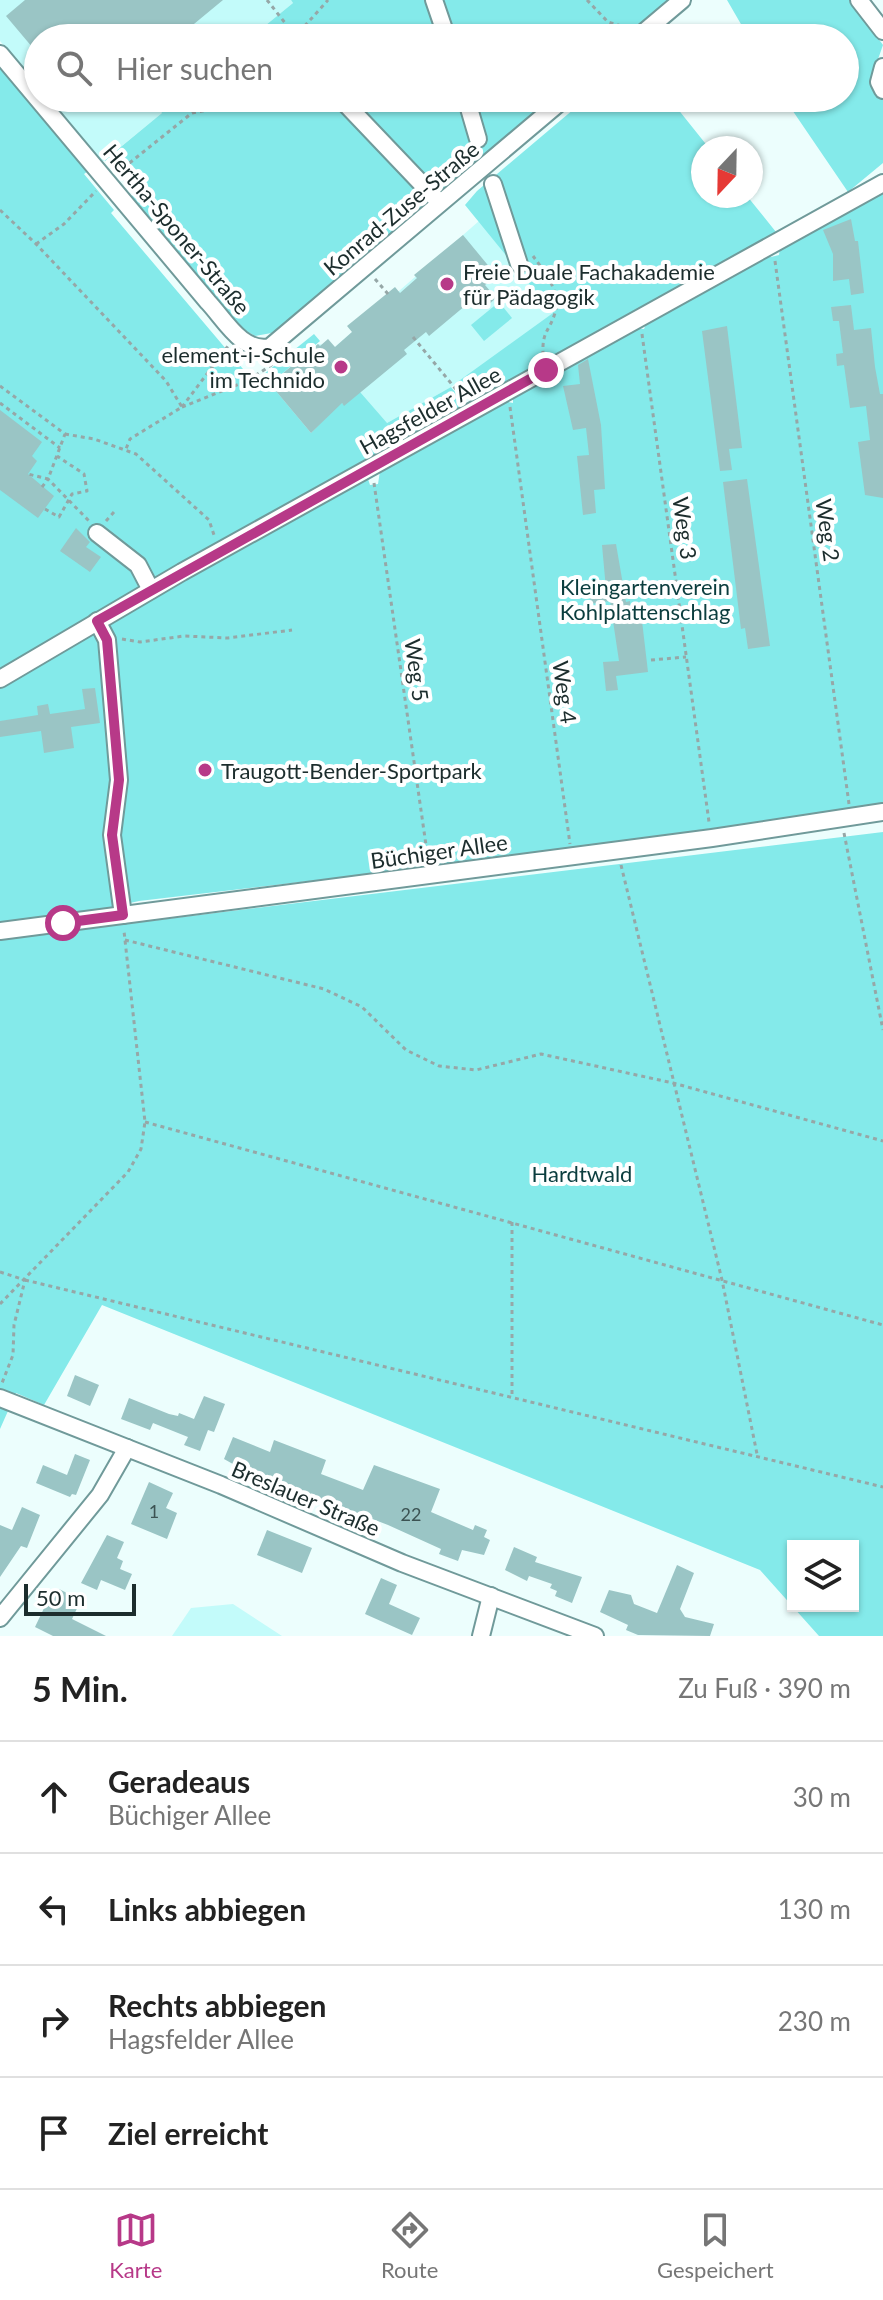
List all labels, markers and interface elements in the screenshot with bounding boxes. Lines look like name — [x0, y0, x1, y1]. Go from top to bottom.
search box — [24, 24, 859, 112]
icon: search — [52, 46, 96, 90]
text: Hier suchen — [116, 50, 273, 86]
street label: Konrad-Zuse-Straße — [318, 135, 484, 281]
north arrow — [691, 136, 763, 208]
street label: Hertha-Sponer-Straße — [98, 138, 256, 320]
place label: Freie Duale Fachakademie für Pädagogik — [463, 258, 715, 310]
marker: Freie Duale Fachakademie für Pädagogik — [438, 275, 456, 293]
place label: element-i-Schule im Technido — [162, 341, 325, 393]
route end — [528, 352, 564, 388]
marker: element-i-Schule im Technido — [332, 358, 350, 376]
street label: Hagsfelder Allee — [355, 360, 505, 460]
street label: Weg 3 — [667, 495, 703, 561]
street label: Weg 2 — [810, 497, 846, 563]
park label: Kleingartenverein Kohlplattenschlag — [560, 573, 730, 625]
street label: Weg 5 — [399, 637, 435, 703]
street label: Weg 4 — [547, 659, 583, 725]
place label: Traugott-Bender-Sportpark — [221, 757, 483, 784]
marker: Traugott-Bender-Sportpark — [196, 761, 214, 779]
street label: Büchiger Allee — [369, 828, 509, 874]
route start — [45, 905, 81, 941]
park label: Hardtwald — [532, 1160, 632, 1187]
street label: Breslauer Straße — [228, 1455, 384, 1541]
house number: 1 — [149, 1500, 159, 1522]
house number: 22 — [401, 1503, 421, 1525]
map controls — [787, 1540, 859, 1612]
button: layers — [787, 1540, 859, 1612]
scale bar — [24, 1580, 136, 1616]
text: 50 m — [36, 1584, 85, 1611]
text: 5 Min. — [32, 1668, 128, 1709]
text: Zu Fuß · 390 m — [678, 1672, 851, 1704]
text: Geradeaus — [108, 1763, 250, 1799]
icon: ahead — [32, 1775, 76, 1819]
text: 30 m — [793, 1781, 851, 1813]
text: Büchiger Allee — [108, 1799, 271, 1831]
icon: left — [32, 1887, 76, 1931]
text: Links abbiegen — [108, 1891, 306, 1927]
text: 130 m — [778, 1893, 851, 1925]
text: Rechts abbiegen — [108, 1987, 327, 2023]
icon: right — [32, 1999, 76, 2043]
text: 230 m — [778, 2005, 851, 2037]
text: Hagsfelder Allee — [108, 2023, 294, 2055]
icon: arrive — [32, 2111, 76, 2155]
text: Ziel erreicht — [108, 2115, 268, 2151]
tab: Karte — [109, 2208, 162, 2283]
tab: Route — [381, 2208, 438, 2283]
tab: Gespeichert — [657, 2208, 774, 2283]

